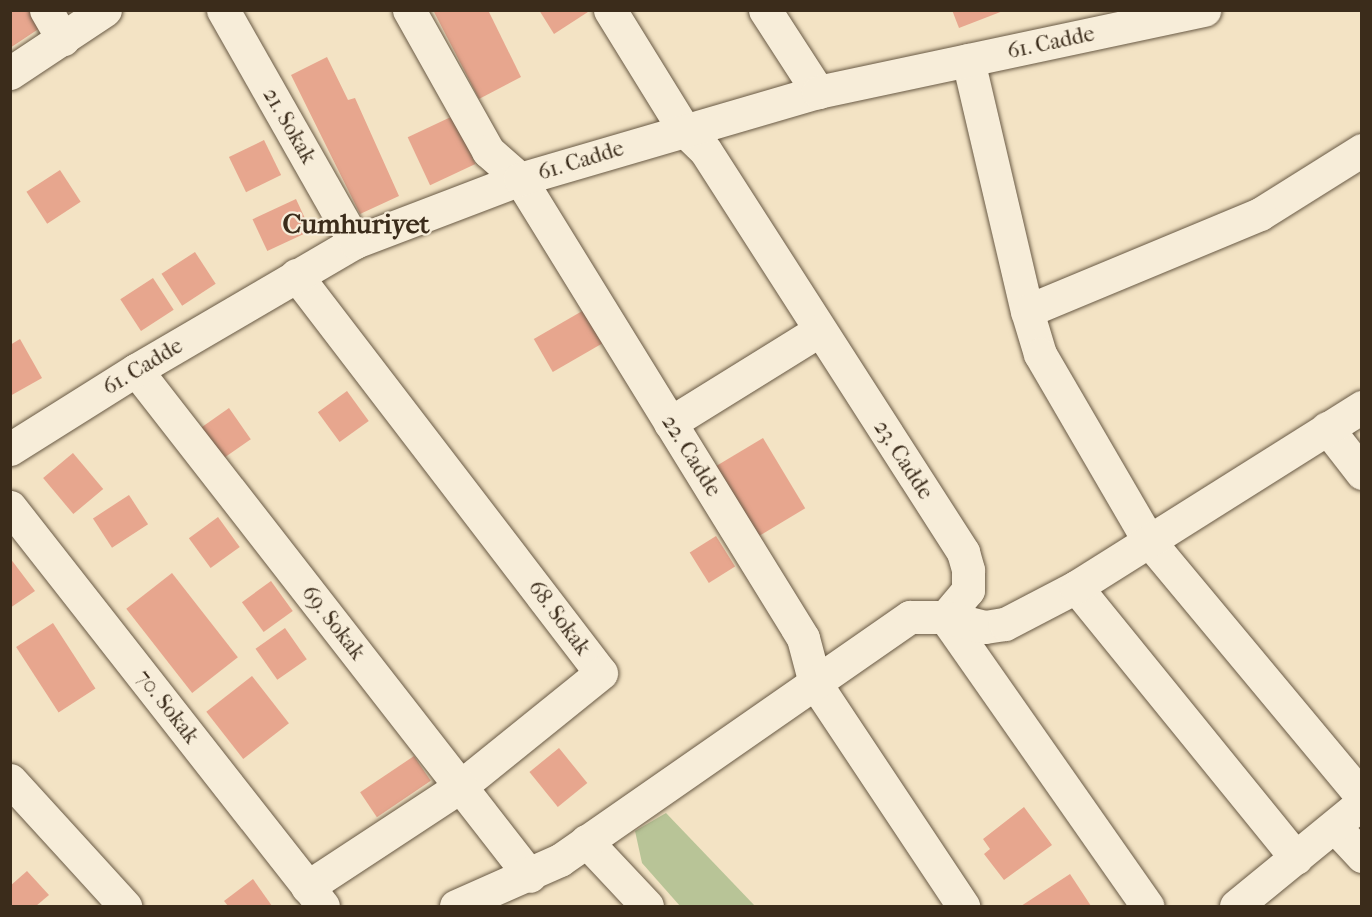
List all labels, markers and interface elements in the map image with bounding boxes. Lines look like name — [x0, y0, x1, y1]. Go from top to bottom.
street label: 61. Cadde — [1005, 21, 1097, 65]
street label: 21. Sokak — [257, 83, 321, 169]
street label: 61. Cadde — [535, 135, 627, 187]
district label: Cumhuriyet — [282, 207, 430, 241]
street label: 61. Cadde — [98, 333, 188, 401]
street label: 22. Cadde — [656, 410, 726, 502]
street label: 23. Cadde — [868, 415, 938, 505]
street label: 68. Sokak — [522, 575, 596, 661]
street label: 69. Sokak — [296, 580, 370, 666]
street label: 70. Sokak — [130, 665, 204, 749]

